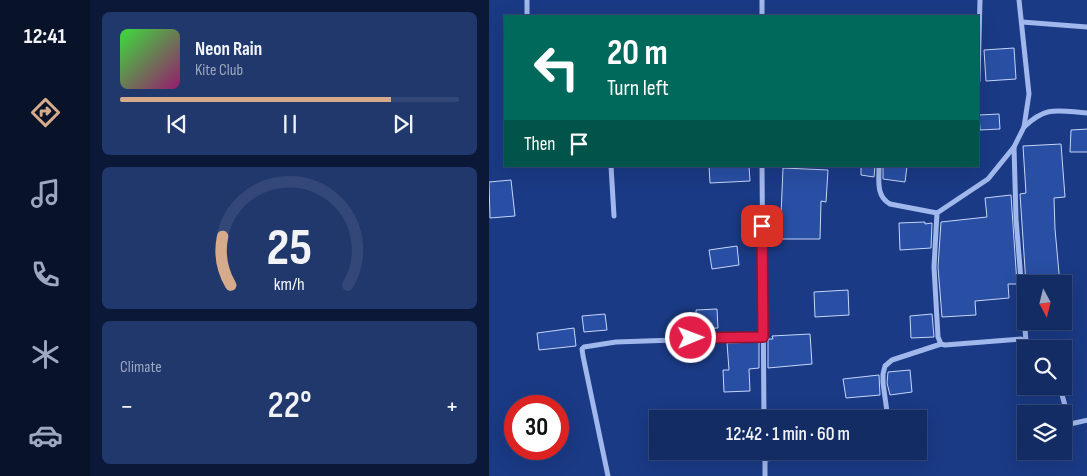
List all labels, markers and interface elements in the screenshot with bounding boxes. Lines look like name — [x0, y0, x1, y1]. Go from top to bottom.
text: 12:41 — [24, 23, 66, 50]
text: 20 m — [607, 32, 668, 75]
icon: left — [524, 35, 589, 100]
text: Neon Rain — [195, 38, 262, 61]
text: Kite Club — [195, 61, 243, 80]
text: Turn left — [607, 75, 669, 102]
icon: directions — [28, 95, 63, 130]
icon: previous — [163, 110, 191, 138]
icon: pause — [276, 110, 304, 138]
icon: next — [389, 110, 417, 138]
icon: arrive — [565, 130, 593, 158]
text: Then — [524, 133, 555, 156]
icon: music — [28, 176, 63, 211]
pin — [741, 205, 783, 247]
icon: arrive — [748, 212, 776, 240]
text: 25 — [267, 217, 312, 280]
icon: phone — [28, 257, 63, 292]
text: km/h — [274, 274, 305, 295]
north arrow — [1017, 275, 1071, 330]
map controls — [1017, 275, 1072, 460]
position arrow — [664, 311, 716, 363]
icon: climate — [28, 337, 63, 372]
button: search — [1017, 340, 1072, 395]
text: Climate — [120, 358, 162, 377]
text: 22° — [267, 383, 312, 428]
text: − — [120, 390, 134, 423]
text: + — [445, 390, 459, 423]
speed limit sign: 30 — [504, 395, 569, 460]
button: layers — [1017, 405, 1072, 460]
icon: car — [28, 418, 63, 453]
text: 12:42 · 1 min · 60 m — [726, 423, 850, 446]

